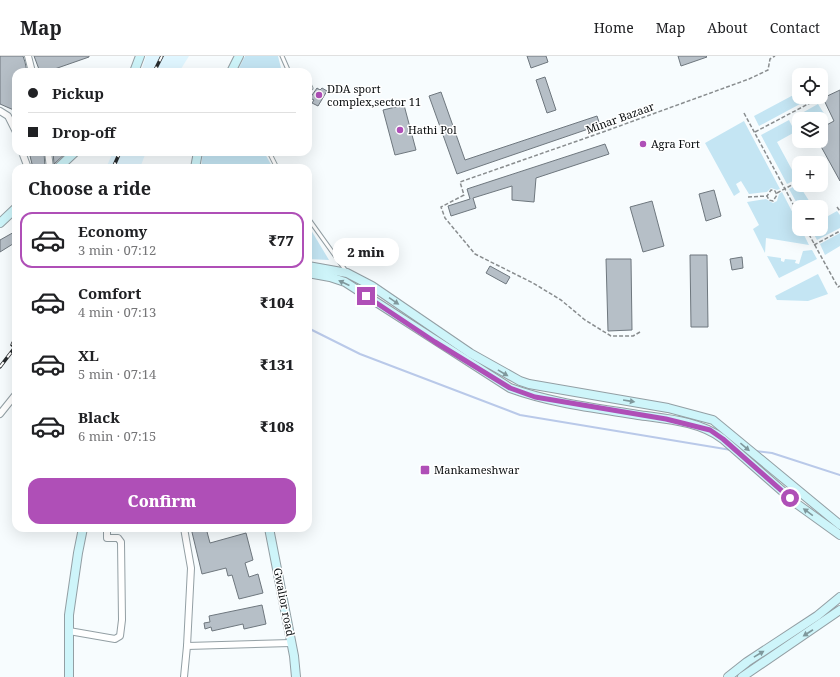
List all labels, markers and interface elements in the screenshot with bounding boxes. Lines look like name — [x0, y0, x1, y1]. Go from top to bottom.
text: Map — [20, 15, 62, 41]
text: Home — [594, 18, 634, 37]
text: Map — [656, 18, 685, 37]
text: About — [707, 18, 748, 37]
text: Contact — [770, 18, 820, 37]
map controls — [792, 68, 828, 236]
button: locate — [792, 68, 828, 104]
place label: DDA sport complex,sector 11 — [327, 81, 421, 109]
text: Pickup — [52, 83, 104, 103]
marker: DDA sport complex,sector 11 — [314, 90, 324, 100]
street label: Minar Bazaar — [584, 98, 657, 137]
button: layers — [792, 112, 828, 148]
text: Drop-off — [52, 122, 116, 142]
place label: Hathi Pol — [408, 122, 457, 137]
marker: Hathi Pol — [395, 125, 405, 135]
place label: Agra Fort — [651, 136, 700, 151]
marker: Agra Fort — [638, 139, 648, 149]
button: + — [792, 156, 828, 192]
text: Choose a ride — [28, 176, 151, 200]
button: − — [792, 200, 828, 236]
text: Economy — [78, 221, 147, 241]
icon: car — [30, 222, 66, 258]
text: ₹77 — [269, 230, 294, 250]
callout: 2 min — [333, 238, 399, 266]
text: 3 min · 07:12 — [78, 241, 156, 259]
text: 2 min — [347, 243, 385, 261]
one-way arrow — [338, 279, 350, 286]
text: Comfort — [78, 283, 141, 303]
icon: car — [30, 284, 66, 320]
route end — [357, 287, 375, 305]
text: ₹104 — [260, 292, 294, 312]
one-way arrow — [389, 298, 400, 305]
text: 4 min · 07:13 — [78, 303, 156, 321]
text: XL — [78, 345, 99, 365]
icon: car — [30, 346, 66, 382]
text: ₹131 — [260, 354, 294, 374]
text: 5 min · 07:14 — [78, 365, 156, 383]
one-way arrow — [497, 369, 509, 376]
one-way arrow — [623, 398, 635, 404]
text: Black — [78, 407, 120, 427]
icon: car — [30, 408, 66, 444]
text: ₹108 — [260, 416, 294, 436]
text: 6 min · 07:15 — [78, 427, 156, 445]
one-way arrow — [740, 443, 750, 452]
place label: Mankameshwar — [434, 462, 520, 477]
marker: Mankameshwar — [419, 464, 431, 476]
button: Confirm — [28, 478, 296, 524]
route start — [781, 489, 799, 507]
one-way arrow — [803, 508, 814, 516]
street label: Gwalior road — [271, 566, 299, 638]
one-way arrow — [803, 629, 813, 637]
one-way arrow — [754, 650, 764, 658]

